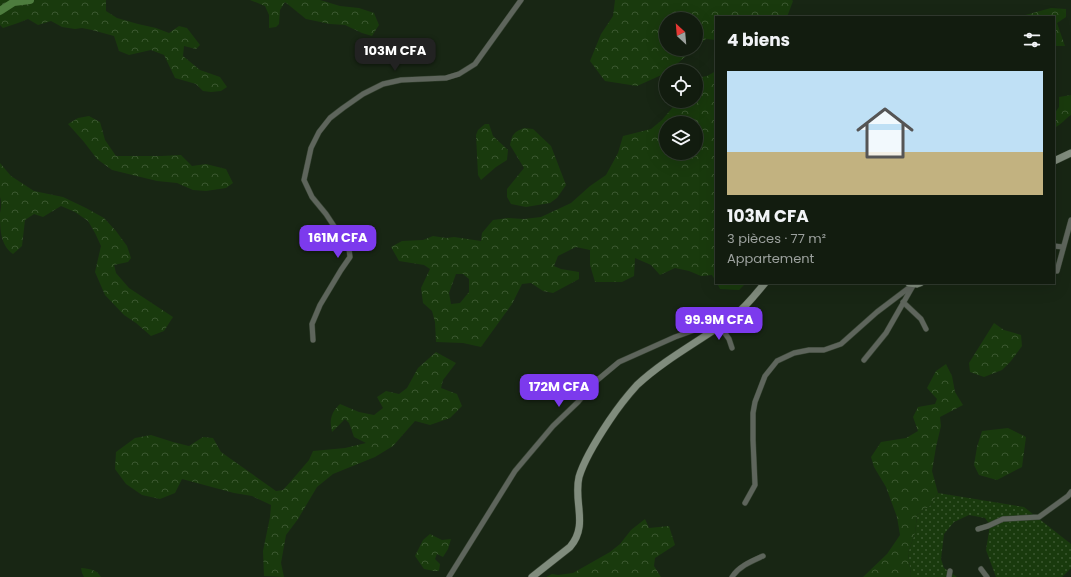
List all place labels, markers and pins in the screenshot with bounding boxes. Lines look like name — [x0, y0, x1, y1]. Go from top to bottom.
pin: 103M CFA — [354, 38, 436, 72]
pin: 161M CFA — [297, 225, 379, 259]
pin: 99.9M CFA — [673, 307, 765, 341]
pin: 172M CFA — [518, 374, 600, 408]

